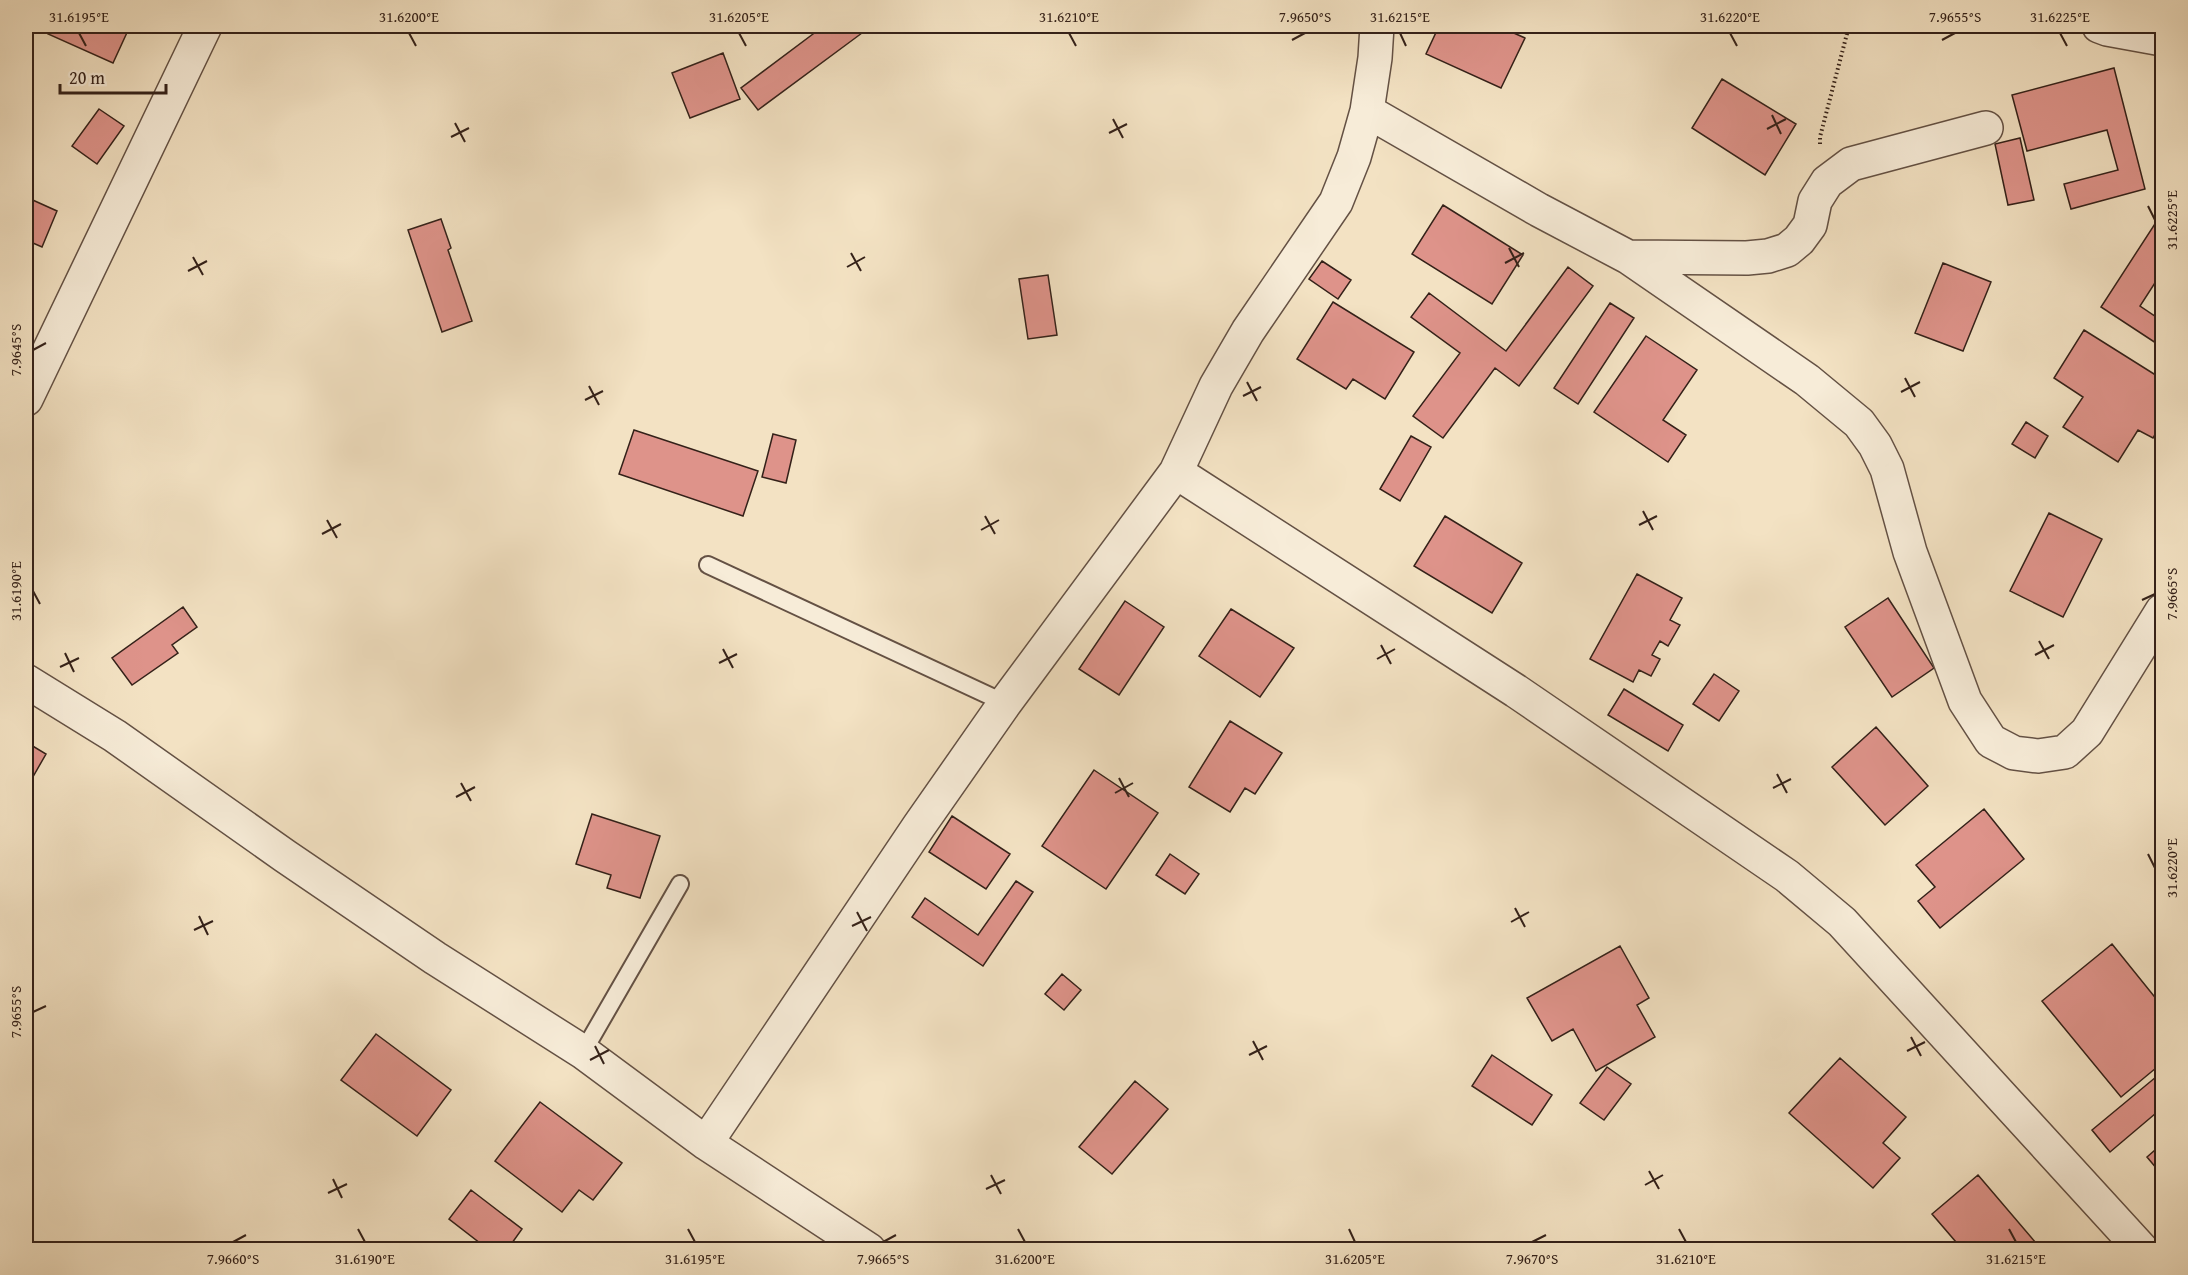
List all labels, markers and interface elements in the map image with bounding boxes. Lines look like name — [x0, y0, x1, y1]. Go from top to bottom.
text: 31.6195°E — [49, 6, 109, 27]
text: 31.6200°E — [379, 6, 439, 27]
text: 31.6205°E — [709, 6, 769, 27]
text: 31.6210°E — [1039, 6, 1099, 27]
text: 7.9650°S — [1279, 6, 1331, 27]
text: 31.6215°E — [1370, 6, 1430, 27]
text: 31.6220°E — [1700, 6, 1760, 27]
text: 7.9655°S — [1929, 6, 1981, 27]
text: 31.6225°E — [2030, 6, 2090, 27]
scale bar — [60, 57, 166, 95]
text: 20 m — [69, 64, 105, 91]
text: 31.6225°E — [2161, 190, 2182, 250]
text: 7.9645°S — [5, 324, 26, 376]
text: 31.6190°E — [5, 561, 26, 621]
text: 7.9665°S — [2161, 568, 2182, 620]
text: 31.6220°E — [2161, 838, 2182, 898]
text: 7.9655°S — [5, 986, 26, 1038]
text: 7.9660°S — [207, 1248, 259, 1269]
text: 31.6190°E — [335, 1248, 395, 1269]
text: 31.6195°E — [665, 1248, 725, 1269]
text: 7.9665°S — [857, 1248, 909, 1269]
text: 31.6200°E — [995, 1248, 1055, 1269]
text: 31.6205°E — [1325, 1248, 1385, 1269]
text: 7.9670°S — [1506, 1248, 1558, 1269]
text: 31.6210°E — [1656, 1248, 1716, 1269]
text: 31.6215°E — [1986, 1248, 2046, 1269]

